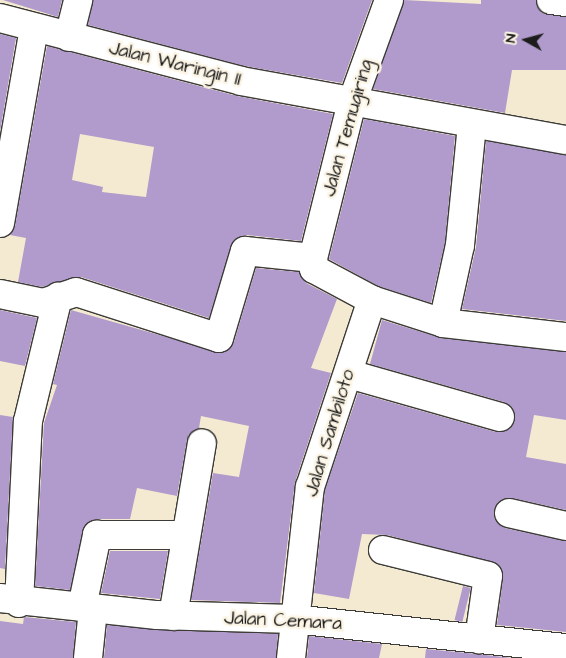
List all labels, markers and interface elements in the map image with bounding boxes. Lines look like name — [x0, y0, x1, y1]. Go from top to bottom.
north arrow — [501, 15, 551, 65]
text: N — [501, 33, 522, 44]
street label: Jalan Waringin II — [107, 37, 243, 91]
street label: Jalan Temugiring — [318, 57, 378, 199]
street label: Jalan Sambiloto — [300, 367, 360, 499]
street label: Jalan Cemara — [224, 607, 342, 635]

